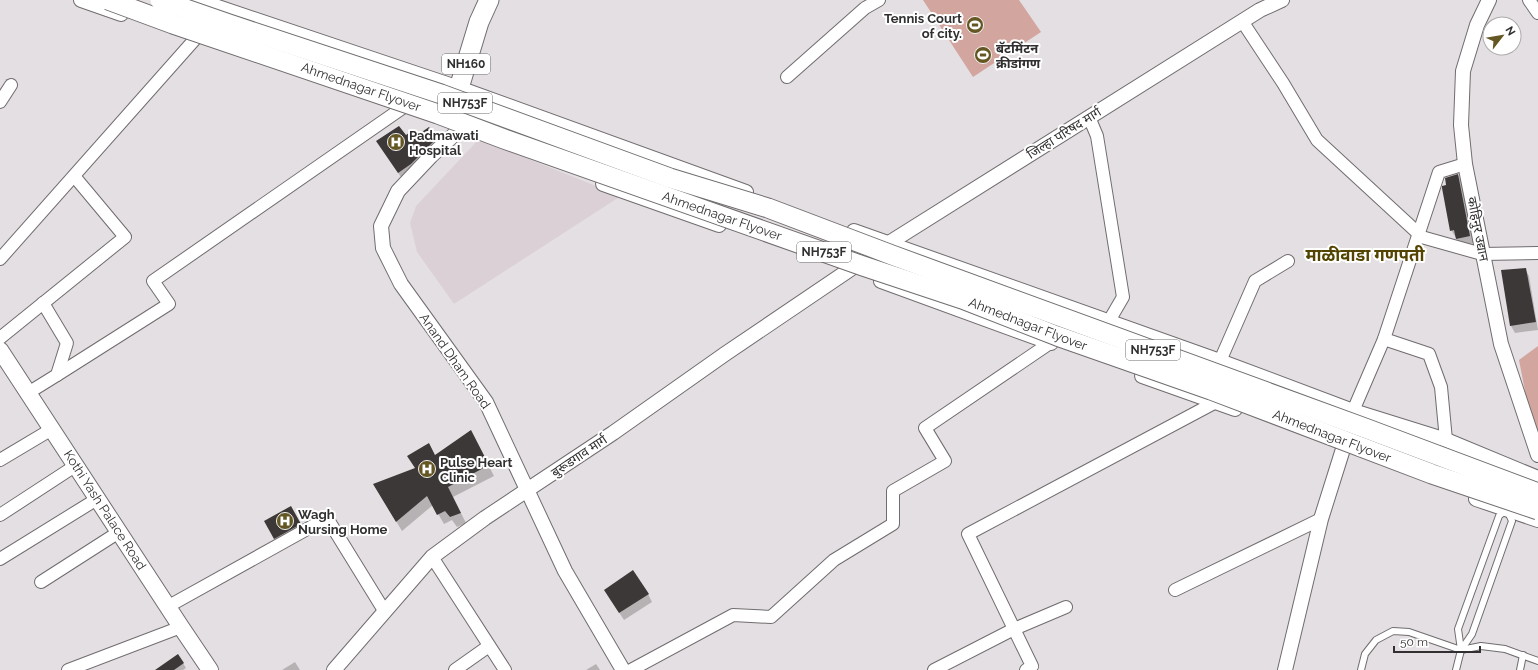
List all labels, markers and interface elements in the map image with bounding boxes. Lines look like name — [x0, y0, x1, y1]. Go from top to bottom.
place label: Tennis Court of city. — [884, 11, 962, 41]
sports icon: Tennis Court of city. — [965, 15, 985, 35]
north arrow — [1482, 16, 1522, 56]
text: N — [1502, 24, 1518, 38]
place label: बॅटमिंटन क्रीडांगण — [996, 41, 1041, 71]
sports icon: बॅटमिंटन क्रीडांगण — [973, 45, 993, 65]
road number: NH160 — [442, 54, 490, 74]
street label: Ahmednagar Flyover — [299, 59, 423, 115]
road number: NH753F — [438, 93, 492, 113]
street label: जिल्हा परिषद मार्ग — [1024, 104, 1105, 162]
place label: Padmawati Hospital — [409, 128, 479, 158]
hospital icon: Padmawati Hospital — [386, 132, 406, 152]
street label: Ahmednagar Flyover — [660, 188, 784, 244]
street label: कोहिनुर उद्यान — [1463, 195, 1492, 263]
road number: NH753F — [797, 242, 851, 262]
district label: माळीवाडा गणपती — [1305, 245, 1426, 265]
street label: Ahmednagar Flyover — [967, 294, 1090, 354]
street label: Anand Dham Road — [416, 310, 494, 412]
road number: NH753F — [1126, 340, 1180, 360]
street label: Ahmednagar Flyover — [1271, 406, 1394, 466]
street label: बुरूडगाव मार्ग — [548, 431, 611, 481]
street label: Kothi Yash Palace Road — [61, 447, 149, 573]
place label: Pulse Heart Clinic — [440, 455, 512, 485]
hospital icon: Pulse Heart Clinic — [417, 459, 437, 479]
place label: Wagh Nursing Home — [298, 507, 387, 537]
hospital icon: Wagh Nursing Home — [275, 511, 295, 531]
scale bar — [1394, 628, 1480, 654]
text: 50 m — [1400, 635, 1428, 649]

